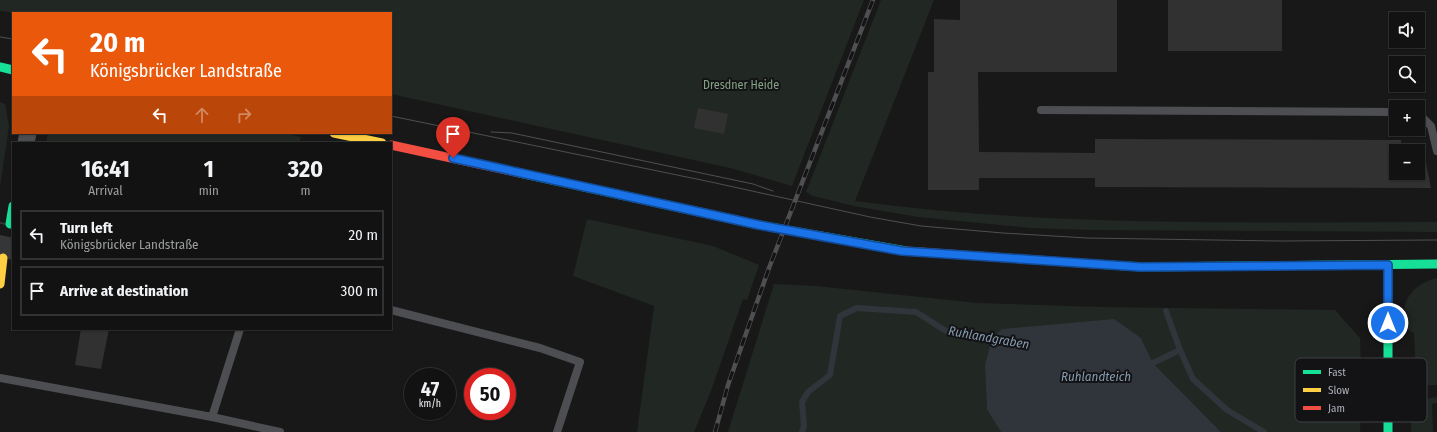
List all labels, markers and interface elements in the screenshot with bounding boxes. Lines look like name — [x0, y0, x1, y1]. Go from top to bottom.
map controls — [1389, 12, 1425, 180]
button: sound — [1389, 12, 1425, 48]
text: 20 m — [90, 26, 145, 59]
icon: left — [24, 28, 76, 80]
button: search — [1389, 56, 1425, 92]
text: Königsbrücker Landstraße — [90, 60, 282, 82]
park label: Dresdner Heide — [703, 78, 779, 92]
button: + — [1389, 100, 1425, 136]
icon: left — [149, 104, 171, 126]
icon: ahead — [191, 104, 213, 126]
icon: right — [233, 104, 255, 126]
pin — [436, 117, 470, 158]
icon: arrive — [442, 123, 464, 145]
button: − — [1389, 144, 1425, 180]
text: 16:41 — [81, 155, 130, 183]
text: 1 — [204, 155, 214, 183]
text: 320 — [288, 155, 323, 183]
text: Arrival — [88, 183, 123, 198]
text: min — [199, 183, 219, 198]
text: m — [300, 183, 310, 198]
text: Turn left — [60, 219, 113, 237]
icon: left — [26, 224, 48, 246]
text: 20 m — [349, 226, 378, 244]
text: Königsbrücker Landstraße — [60, 237, 199, 252]
icon: arrive — [26, 280, 48, 302]
text: Arrive at destination — [60, 282, 188, 300]
text: 300 m — [341, 282, 378, 300]
position arrow — [1367, 302, 1409, 344]
water label: Ruhlandgraben — [947, 323, 1031, 352]
legend — [1295, 358, 1427, 422]
text: Fast — [1328, 366, 1346, 379]
speed limit sign: 50 — [464, 368, 516, 420]
water label: Ruhlandteich — [1061, 369, 1131, 384]
text: 47 — [421, 377, 439, 401]
text: Slow — [1328, 384, 1349, 397]
text: km/h — [419, 398, 441, 410]
text: Jam — [1328, 402, 1345, 415]

